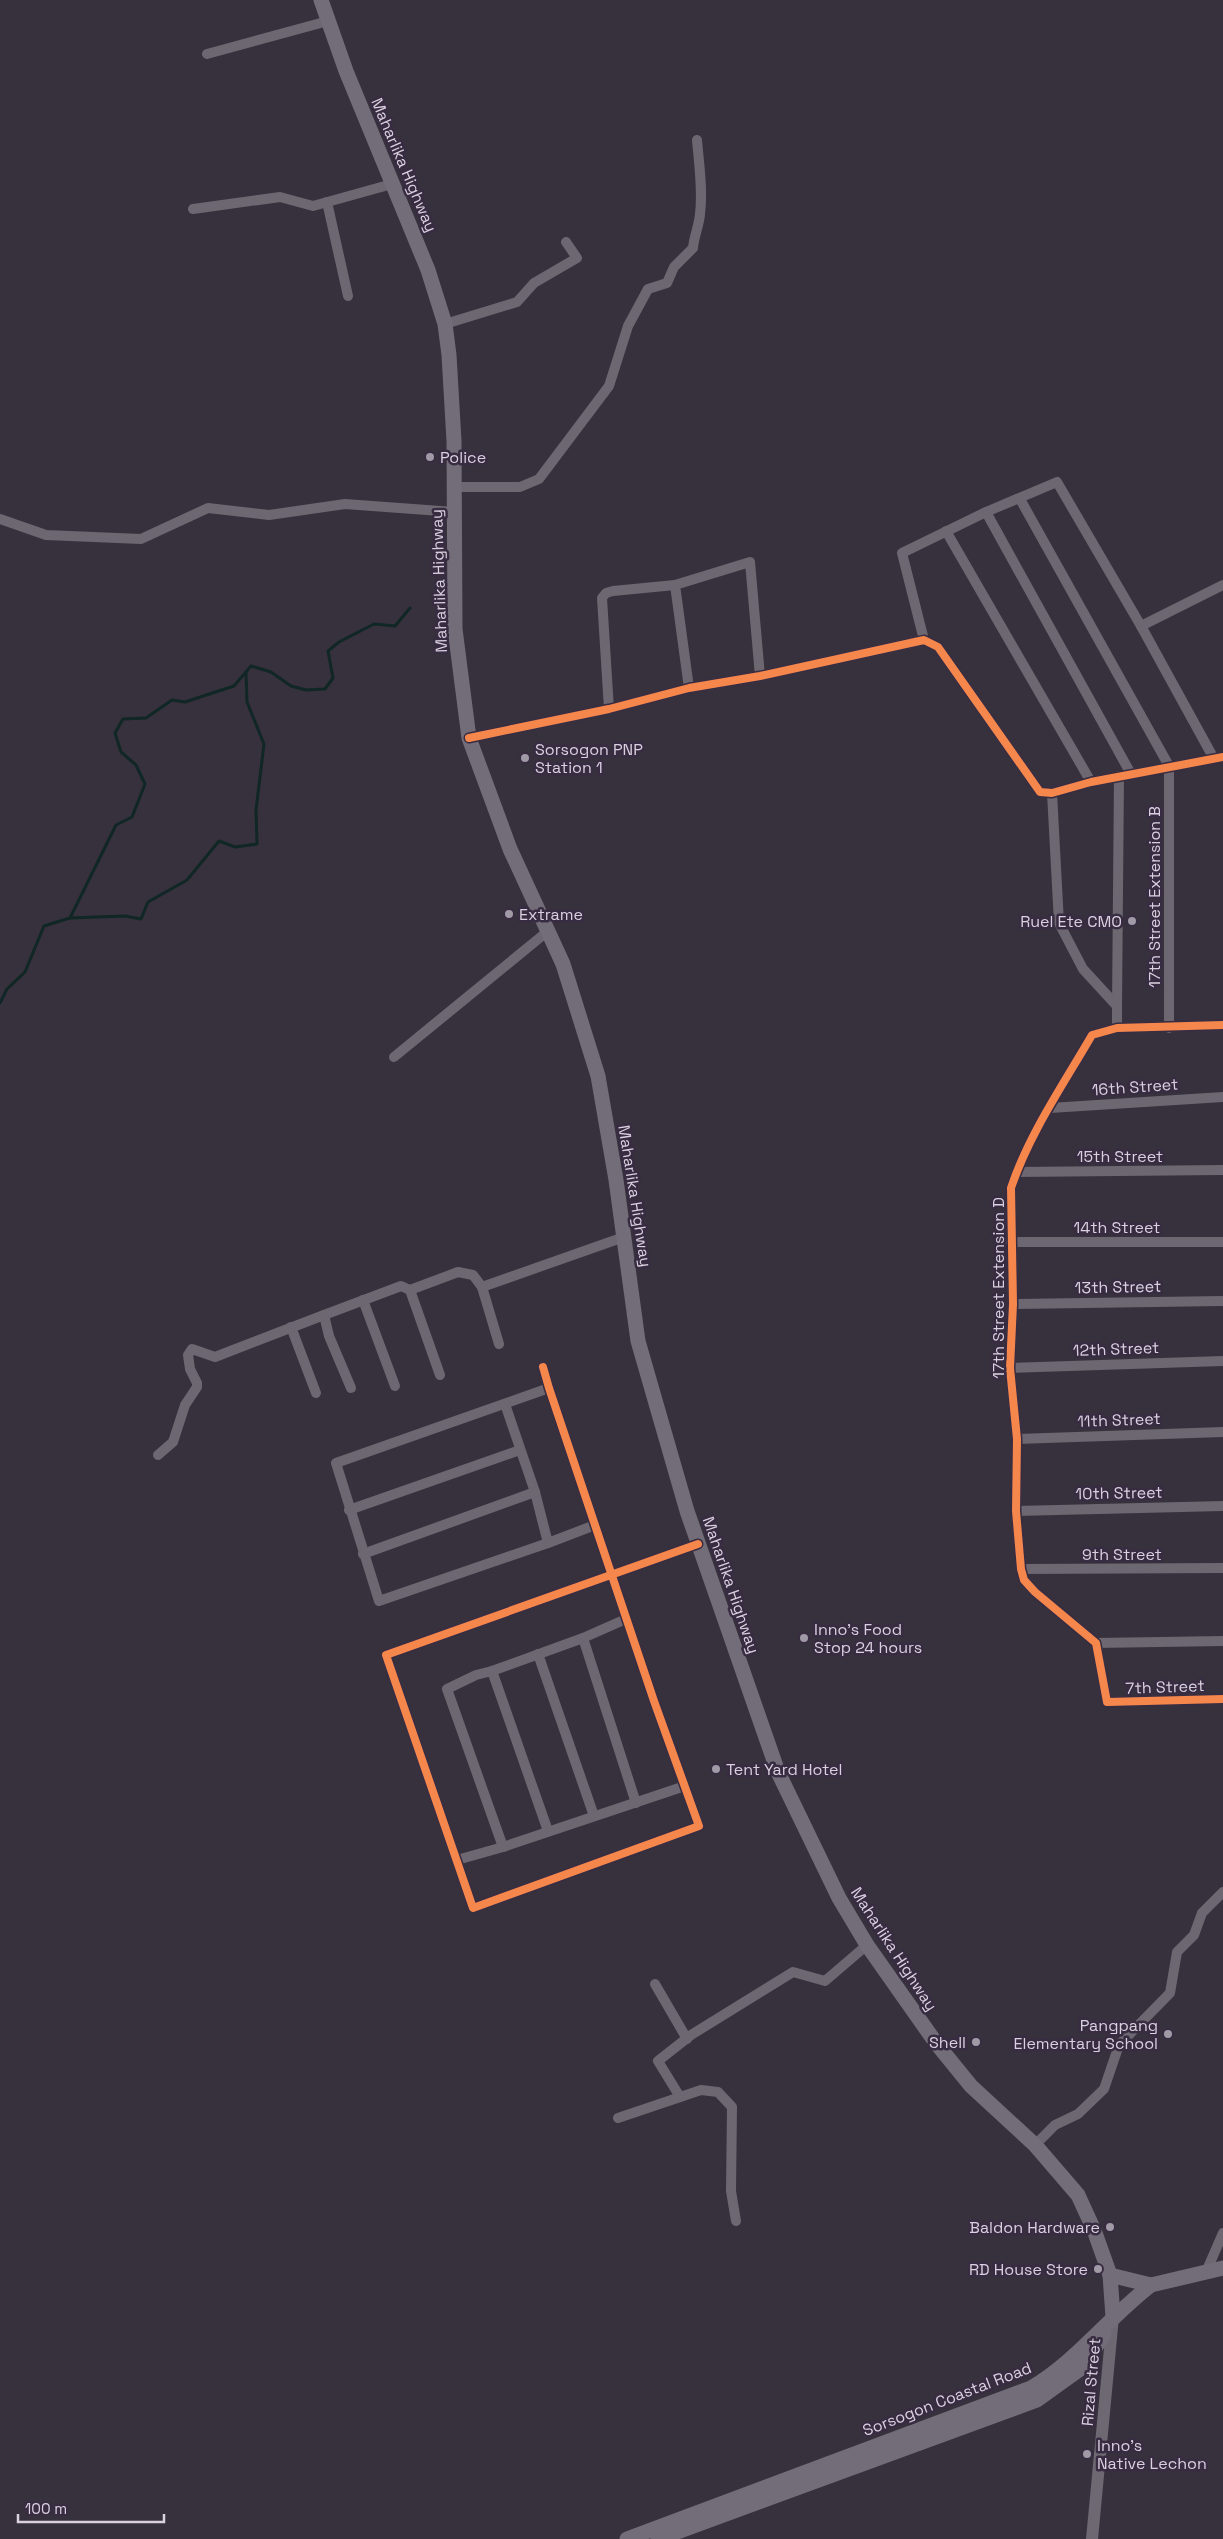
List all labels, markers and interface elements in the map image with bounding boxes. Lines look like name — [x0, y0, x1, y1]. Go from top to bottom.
street label: Maharlika Highway — [366, 95, 442, 235]
place label: Police — [440, 447, 486, 468]
marker: Police — [424, 451, 436, 463]
street label: Maharlika Highway — [426, 509, 452, 653]
place label: Sorsogon PNP Station 1 — [535, 739, 643, 778]
marker: Sorsogon PNP Station 1 — [519, 752, 531, 764]
street label: 17th Street Extension B — [1144, 806, 1165, 988]
place label: Extrame — [519, 904, 583, 925]
marker: Extrame — [503, 908, 515, 920]
place label: Ruel Ete CMO — [1020, 911, 1122, 932]
marker: Ruel Ete CMO — [1126, 915, 1138, 927]
street label: 16th Street — [1091, 1074, 1179, 1100]
street label: Maharlika Highway — [613, 1123, 657, 1269]
street label: 15th Street — [1077, 1146, 1163, 1167]
street label: 17th Street Extension D — [988, 1197, 1009, 1379]
street label: 14th Street — [1074, 1217, 1160, 1238]
street label: 13th Street — [1075, 1276, 1161, 1298]
street label: 12th Street — [1072, 1337, 1160, 1361]
street label: 11th Street — [1077, 1408, 1161, 1432]
street label: 10th Street — [1075, 1482, 1163, 1504]
street label: Maharlika Highway — [698, 1514, 764, 1656]
street label: 9th Street — [1082, 1544, 1162, 1565]
place label: Inno’s Food Stop 24 hours — [814, 1619, 922, 1658]
marker: Inno’s Food Stop 24 hours — [798, 1632, 810, 1644]
street label: 7th Street — [1125, 1675, 1205, 1699]
place label: Tent Yard Hotel — [726, 1759, 842, 1780]
marker: Tent Yard Hotel — [710, 1763, 722, 1775]
street label: Maharlika Highway — [846, 1883, 942, 2015]
place label: Pangpang Elementary School — [1013, 2015, 1158, 2054]
marker: Pangpang Elementary School — [1162, 2028, 1174, 2040]
place label: Shell — [929, 2032, 966, 2053]
marker: Shell — [970, 2036, 982, 2048]
place label: Baldon Hardware — [969, 2217, 1100, 2238]
marker: Baldon Hardware — [1104, 2221, 1116, 2233]
place label: RD House Store — [969, 2259, 1088, 2280]
marker: RD House Store — [1092, 2263, 1104, 2275]
street label: Rizal Street — [1077, 2337, 1105, 2427]
street label: Sorsogon Coastal Road — [860, 2357, 1034, 2441]
place label: Inno's Native Lechon — [1097, 2435, 1207, 2474]
marker: Inno's Native Lechon — [1081, 2448, 1093, 2460]
scale bar — [18, 2492, 164, 2524]
text: 100 m — [25, 2499, 67, 2518]

